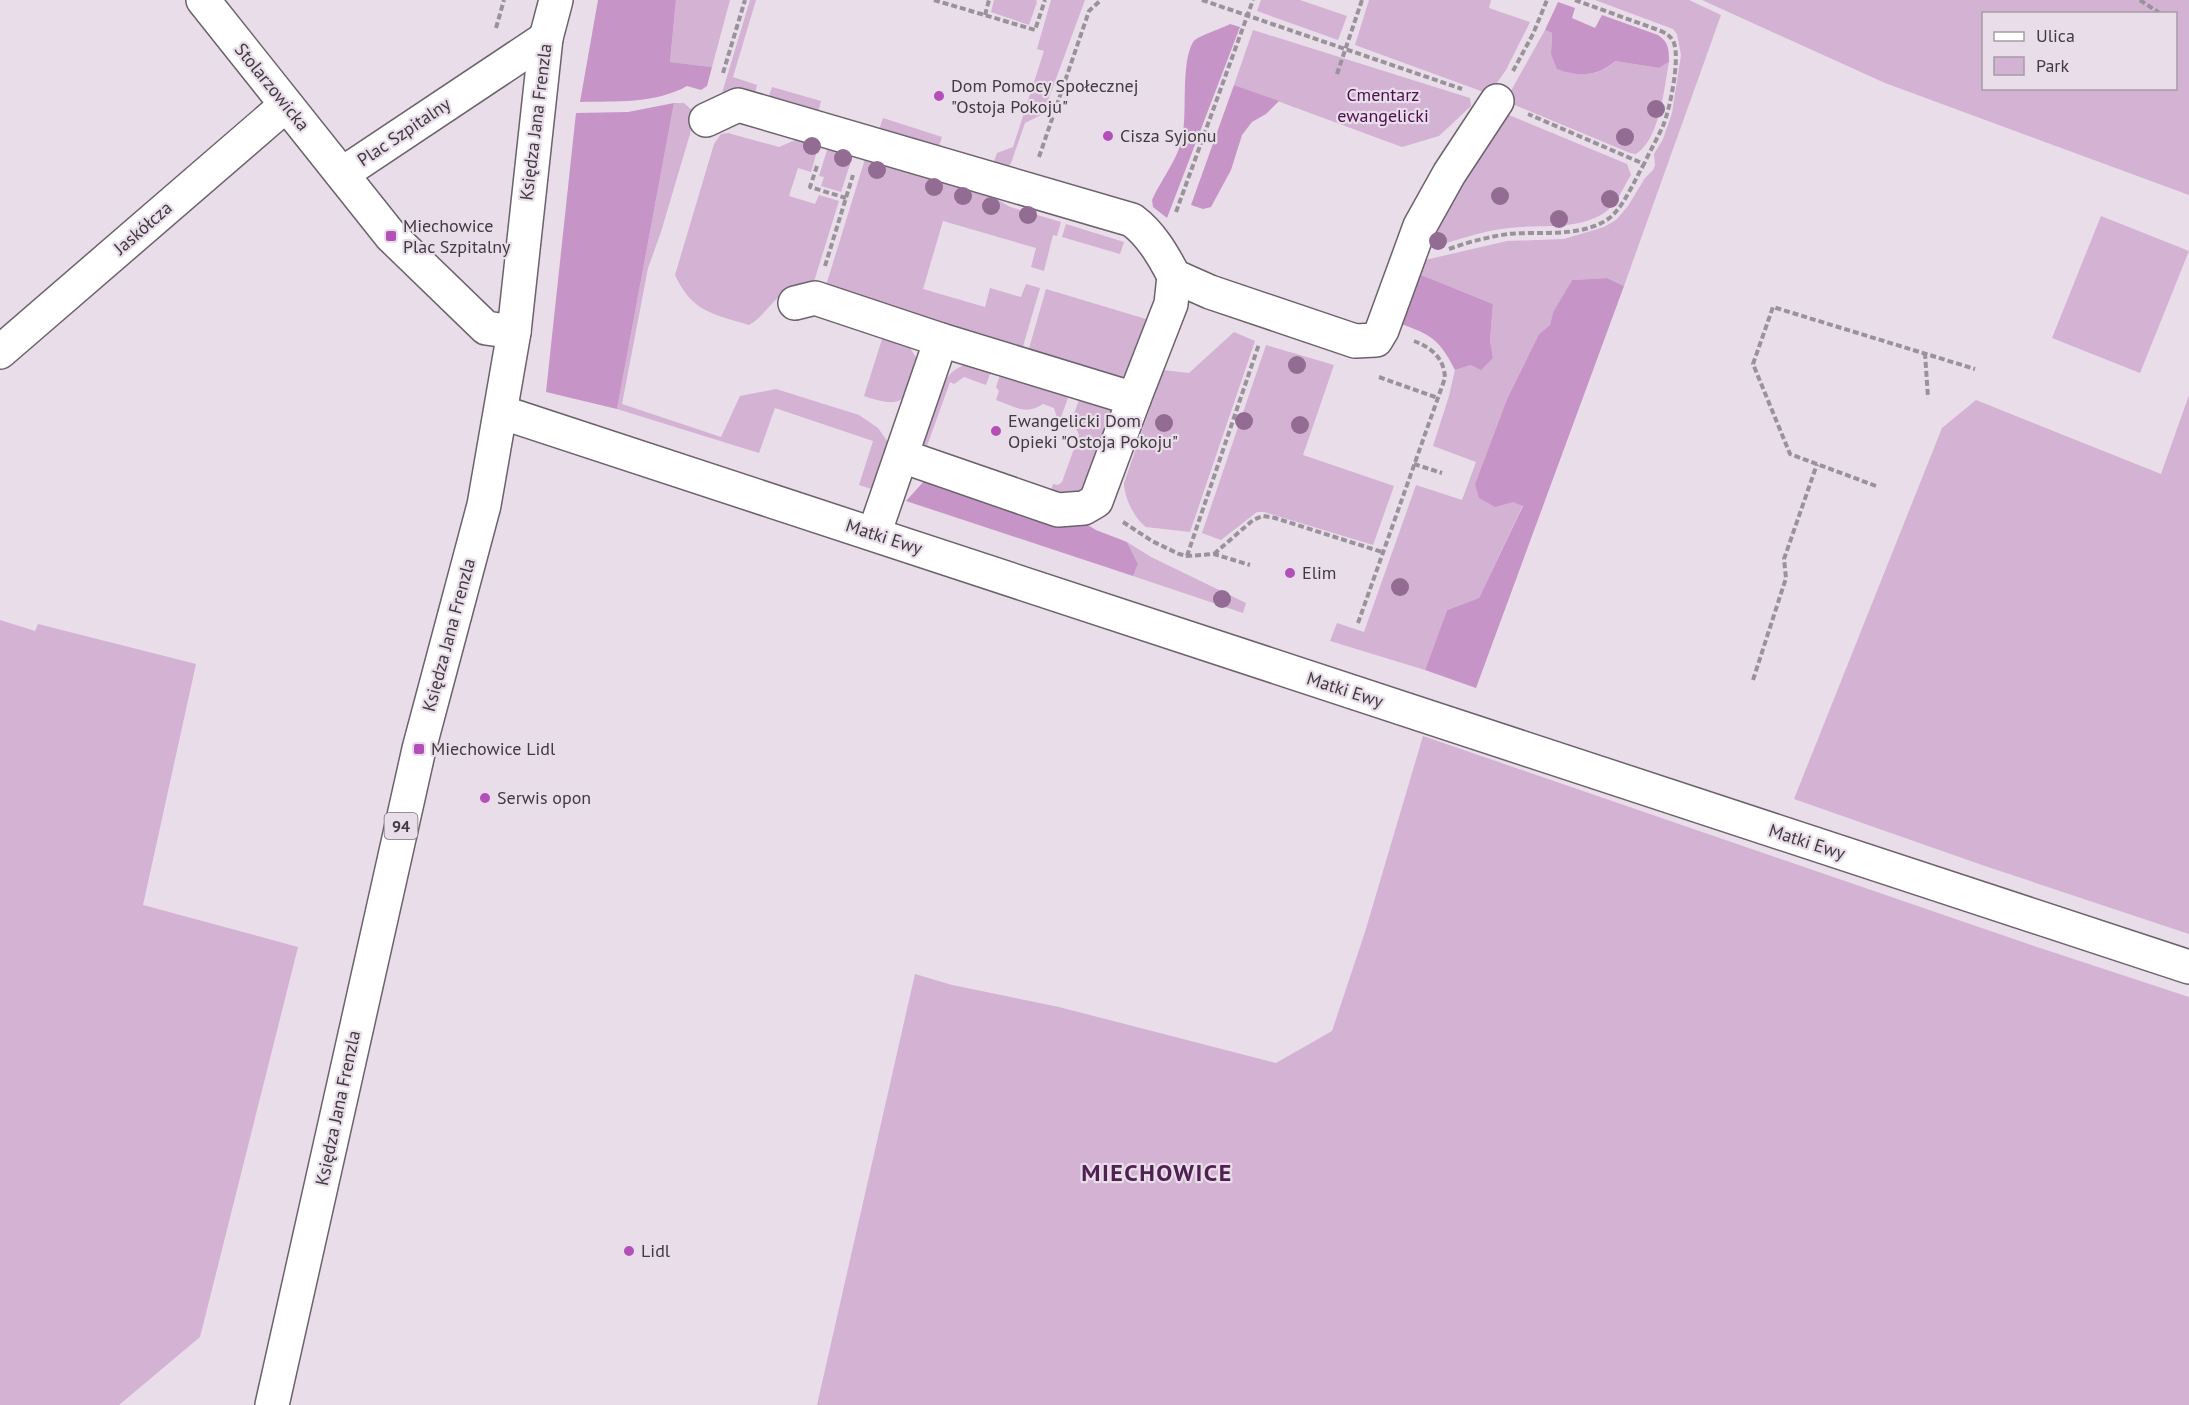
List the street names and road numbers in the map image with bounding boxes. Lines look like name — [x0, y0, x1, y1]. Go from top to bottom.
street label: Stolarzowicka — [230, 38, 315, 135]
street label: Księdza Jana Frenzla — [514, 42, 557, 202]
street label: Plac Szpitalny — [353, 92, 455, 171]
street label: Jaskółcza — [108, 196, 177, 260]
street label: Matki Ewy — [843, 513, 926, 560]
street label: Księdza Jana Frenzla — [417, 556, 480, 714]
street label: Matki Ewy — [1304, 666, 1387, 713]
road number: 94 — [384, 813, 418, 839]
street label: Matki Ewy — [1766, 818, 1849, 865]
street label: Księdza Jana Frenzla — [310, 1028, 365, 1188]

